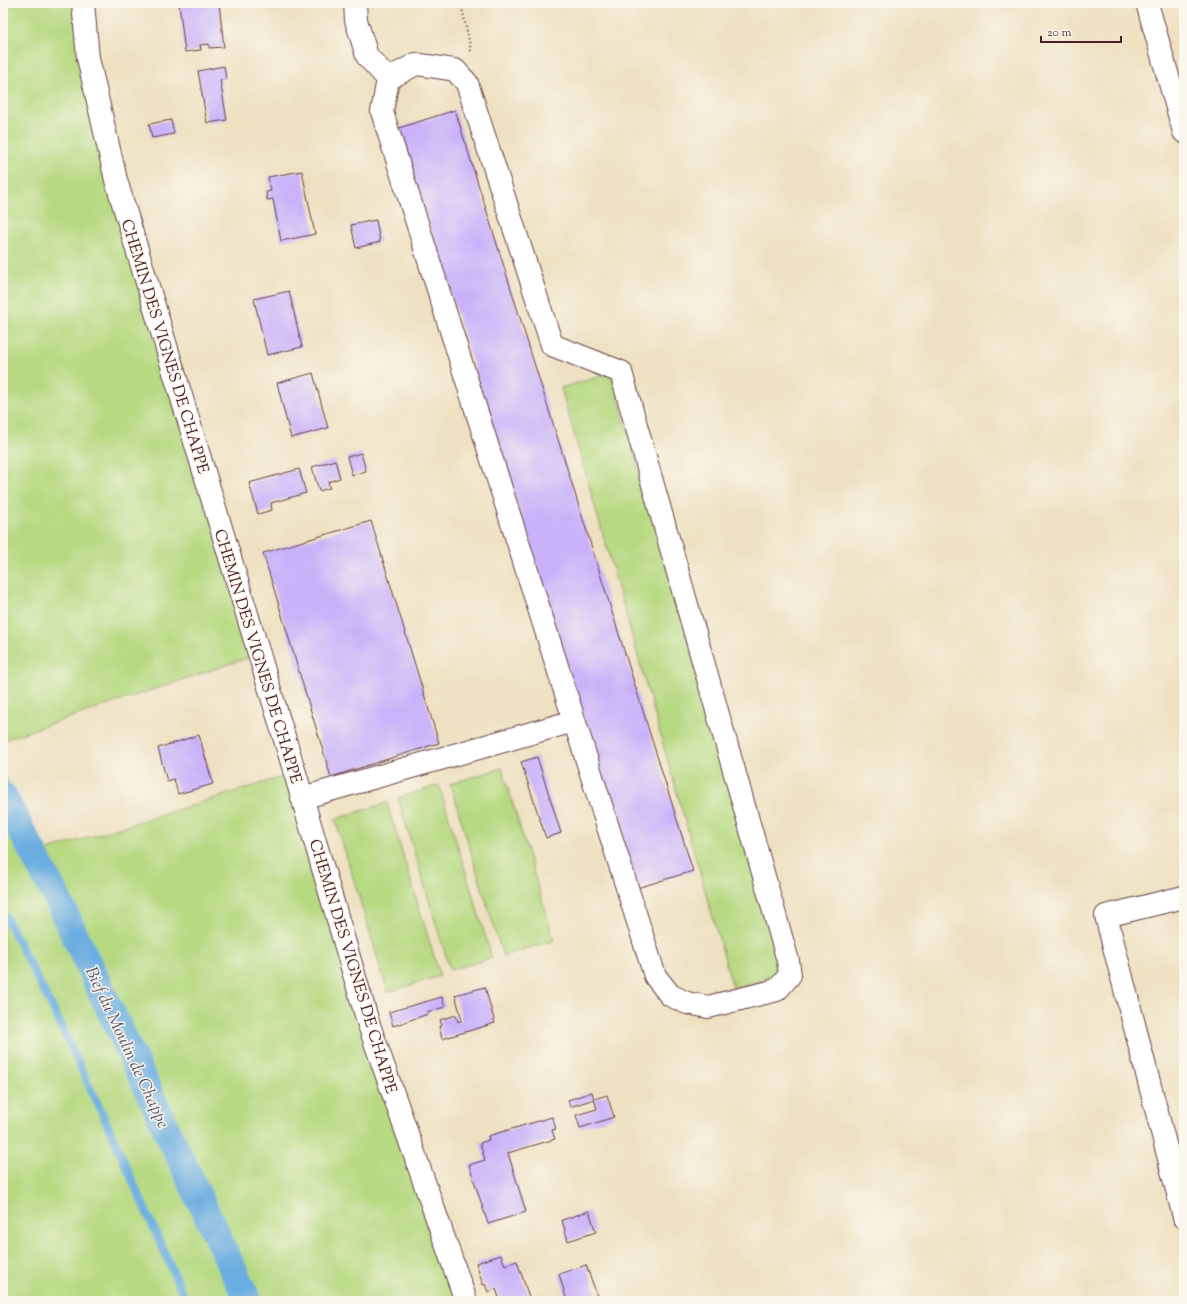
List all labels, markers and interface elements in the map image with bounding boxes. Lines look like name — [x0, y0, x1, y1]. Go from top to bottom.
scale bar — [1041, 18, 1121, 44]
text: 20 m — [1047, 24, 1072, 42]
street label: CHEMIN DES VIGNES DE CHAPPE — [114, 217, 213, 477]
street label: CHEMIN DES VIGNES DE CHAPPE — [207, 527, 306, 787]
street label: CHEMIN DES VIGNES DE CHAPPE — [302, 837, 401, 1097]
water label: Bief du Moulin de Chappe — [78, 963, 174, 1133]

